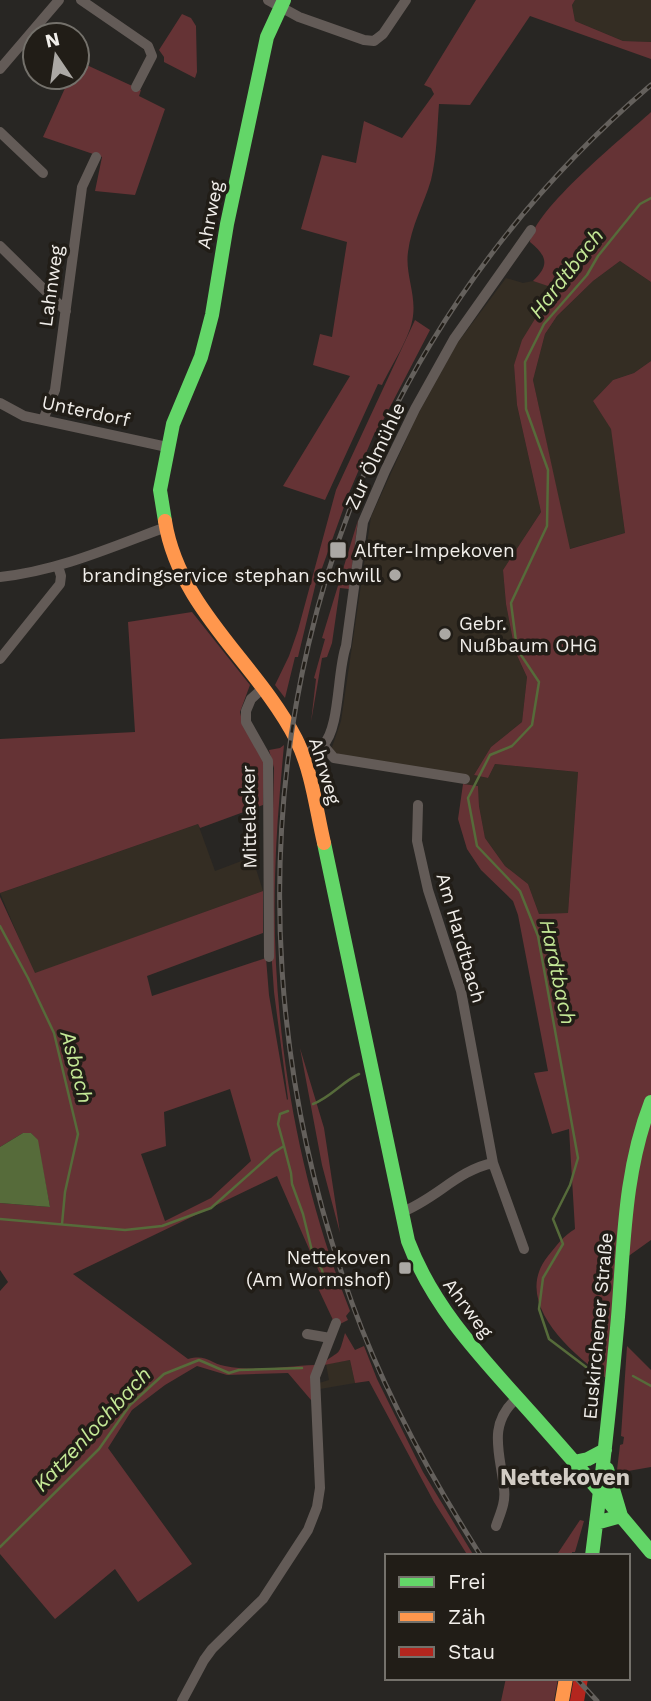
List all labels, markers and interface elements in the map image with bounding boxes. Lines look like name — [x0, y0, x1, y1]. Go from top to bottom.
north arrow — [21, 21, 91, 91]
text: N — [43, 27, 62, 53]
street label: Ahrweg — [192, 178, 228, 251]
water label: Hardtbach — [523, 223, 609, 323]
street label: Lahnweg — [34, 243, 68, 328]
street label: Unterdorf — [40, 390, 133, 432]
street label: Zur Ölmühle — [340, 399, 410, 513]
place label: Alfter-Impekoven — [354, 539, 515, 562]
marker: Alfter-Impekoven — [328, 540, 348, 560]
place label: brandingservice stephan schwill — [82, 564, 381, 587]
marker: brandingservice stephan schwill — [387, 567, 403, 583]
place label: Gebr. Nußbaum OHG — [459, 612, 597, 657]
marker: Gebr. Nußbaum OHG — [437, 626, 453, 642]
street label: Ahrweg — [304, 735, 346, 808]
street label: Mittelacker — [237, 765, 261, 869]
street label: Am Hardtbach — [431, 870, 491, 1006]
water label: Hardtbach — [535, 917, 581, 1027]
water label: Asbach — [55, 1027, 99, 1106]
street label: Euskirchener Straße — [578, 1231, 618, 1421]
place label: Nettekoven (Am Wormshof) — [246, 1246, 391, 1291]
marker: Nettekoven (Am Wormshof) — [397, 1260, 413, 1276]
street label: Ahrweg — [438, 1274, 498, 1343]
water label: Katzenlochbach — [28, 1362, 156, 1496]
district label: Nettekoven — [500, 1464, 630, 1491]
legend — [385, 1554, 630, 1680]
text: Frei — [448, 1569, 486, 1594]
text: Zäh — [448, 1604, 486, 1629]
text: Stau — [448, 1639, 495, 1664]

